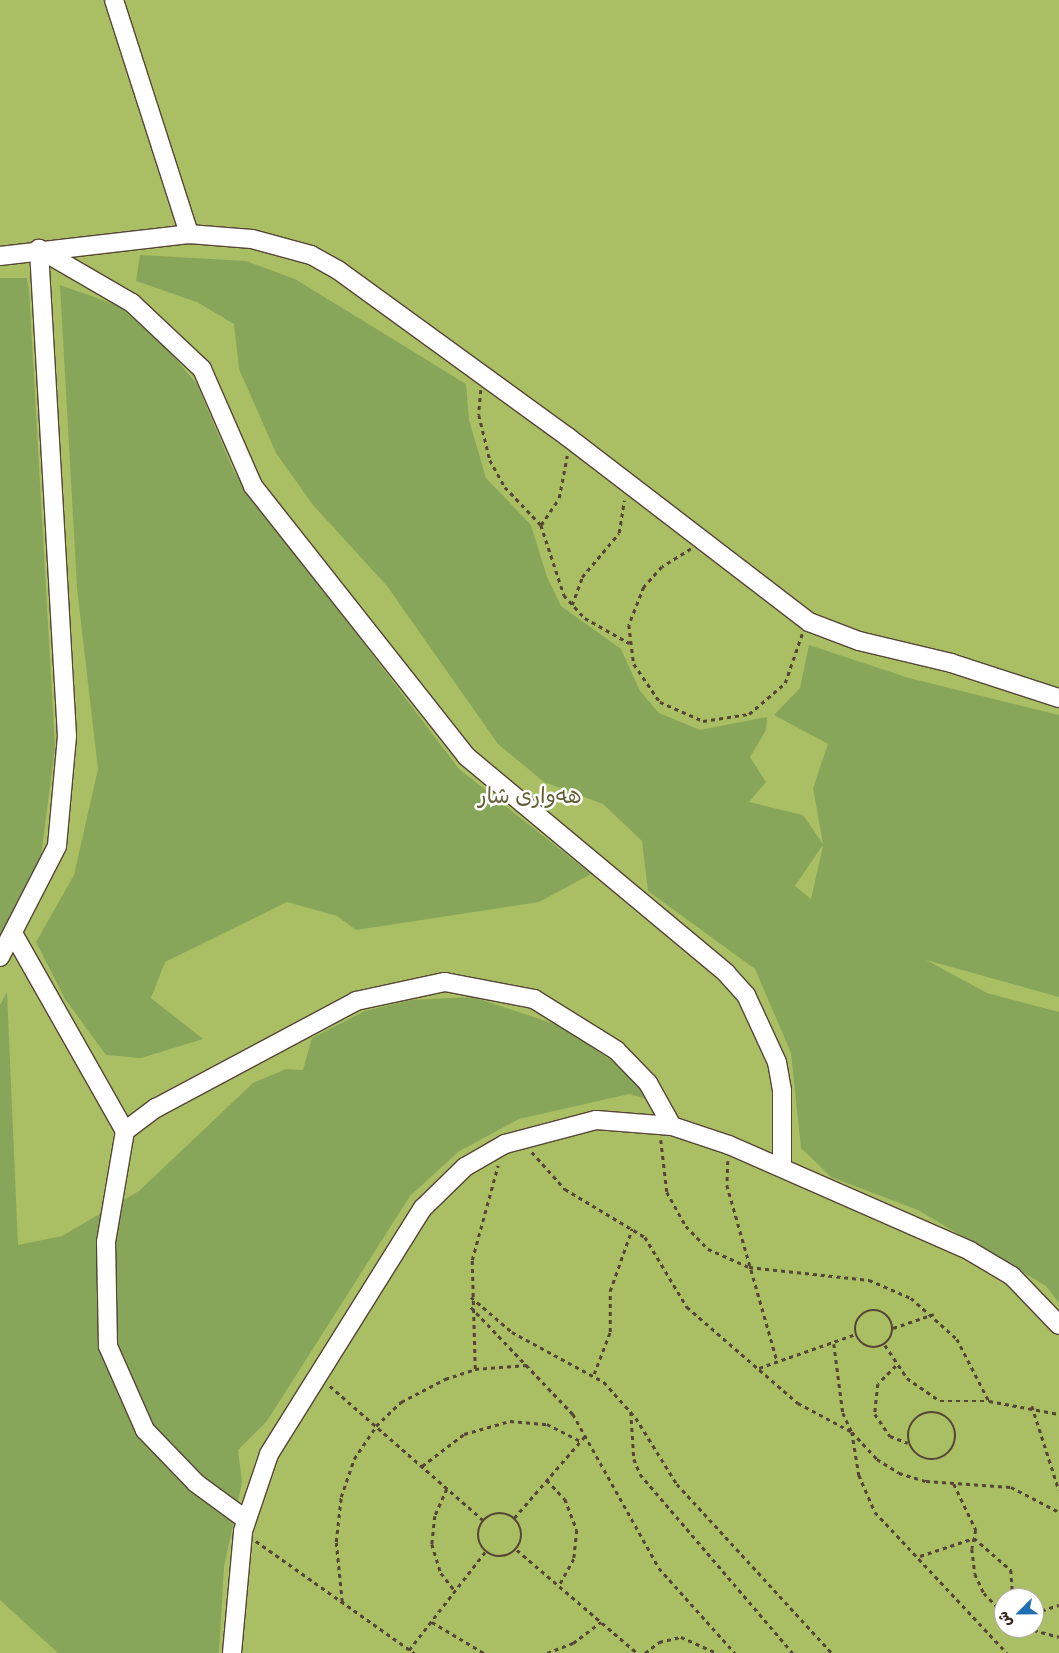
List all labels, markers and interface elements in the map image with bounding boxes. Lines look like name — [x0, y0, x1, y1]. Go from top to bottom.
park label: هەواری شار — [478, 786, 582, 812]
north arrow — [994, 1588, 1044, 1638]
text: ش — [993, 1607, 1018, 1630]

